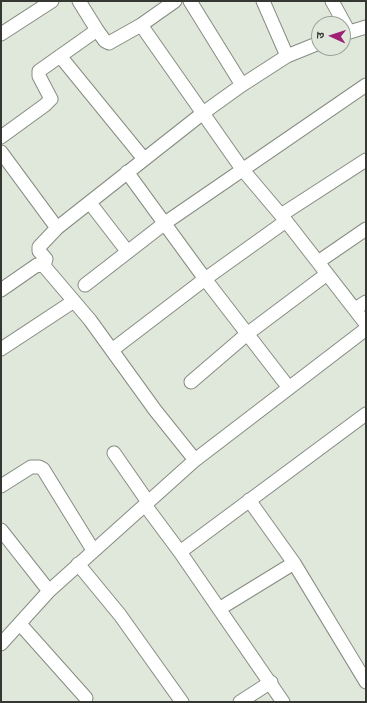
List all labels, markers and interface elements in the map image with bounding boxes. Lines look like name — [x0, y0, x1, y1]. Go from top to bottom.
north arrow — [311, 16, 351, 56]
text: उ — [313, 32, 327, 39]

